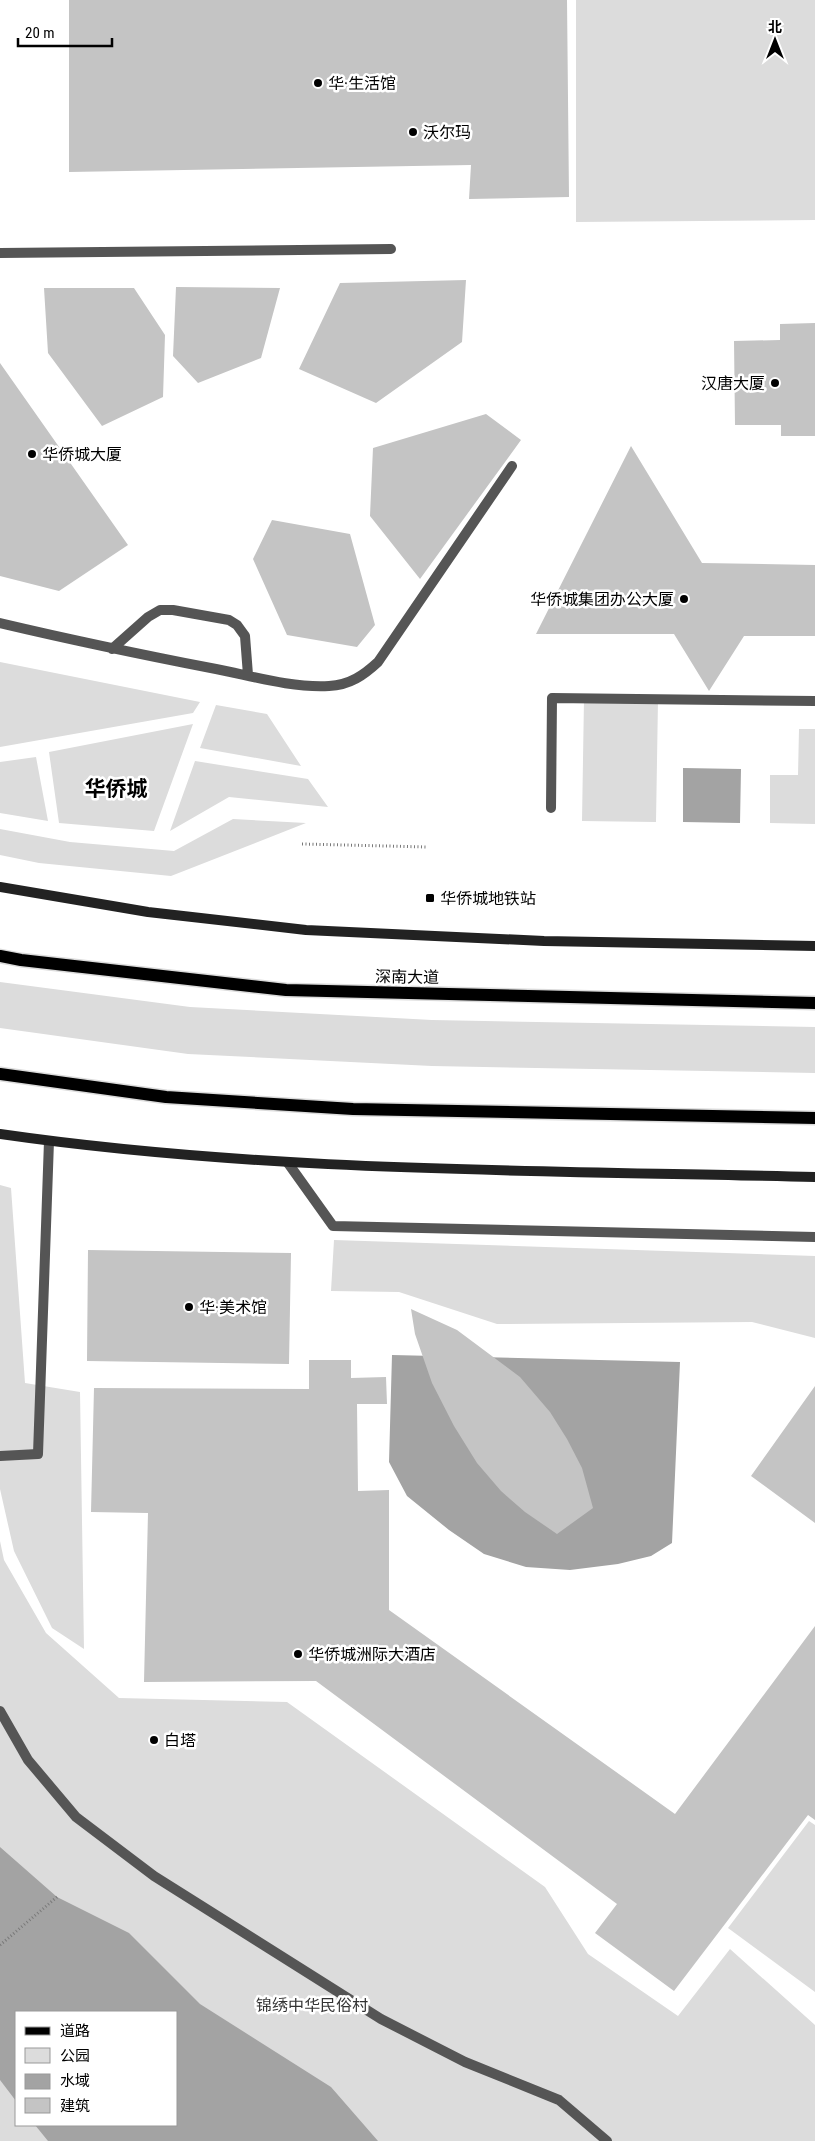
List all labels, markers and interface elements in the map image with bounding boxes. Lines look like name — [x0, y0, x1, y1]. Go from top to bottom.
scale bar — [18, 15, 111, 47]
north arrow — [750, 15, 800, 65]
text: 北 — [768, 19, 782, 35]
text: 20 m — [25, 24, 55, 42]
place label: 华·生活馆 — [328, 74, 396, 93]
marker: 华·生活馆 — [312, 77, 324, 89]
place label: 沃尔玛 — [423, 123, 471, 142]
marker: 沃尔玛 — [407, 126, 419, 138]
place label: 汉唐大厦 — [701, 374, 765, 393]
marker: 汉唐大厦 — [769, 377, 781, 389]
place label: 华侨城大厦 — [42, 445, 122, 464]
marker: 华侨城大厦 — [26, 448, 38, 460]
place label: 华侨城集团办公大厦 — [530, 590, 674, 609]
marker: 华侨城集团办公大厦 — [678, 593, 690, 605]
district label: 华侨城 — [85, 777, 148, 801]
place label: 华侨城地铁站 — [440, 889, 536, 908]
marker: 华侨城地铁站 — [424, 892, 436, 904]
street label: 深南大道 — [375, 967, 439, 987]
place label: 华·美术馆 — [199, 1298, 267, 1317]
marker: 华·美术馆 — [183, 1301, 195, 1313]
place label: 华侨城洲际大酒店 — [308, 1645, 436, 1664]
marker: 华侨城洲际大酒店 — [292, 1648, 304, 1660]
place label: 白塔 — [164, 1731, 196, 1750]
marker: 白塔 — [148, 1734, 160, 1746]
park label: 锦绣中华民俗村 — [256, 1996, 368, 2015]
legend — [15, 2011, 178, 2126]
text: 道路 — [60, 2022, 90, 2040]
text: 公园 — [60, 2047, 90, 2065]
text: 水域 — [60, 2072, 90, 2090]
text: 建筑 — [60, 2097, 90, 2115]

